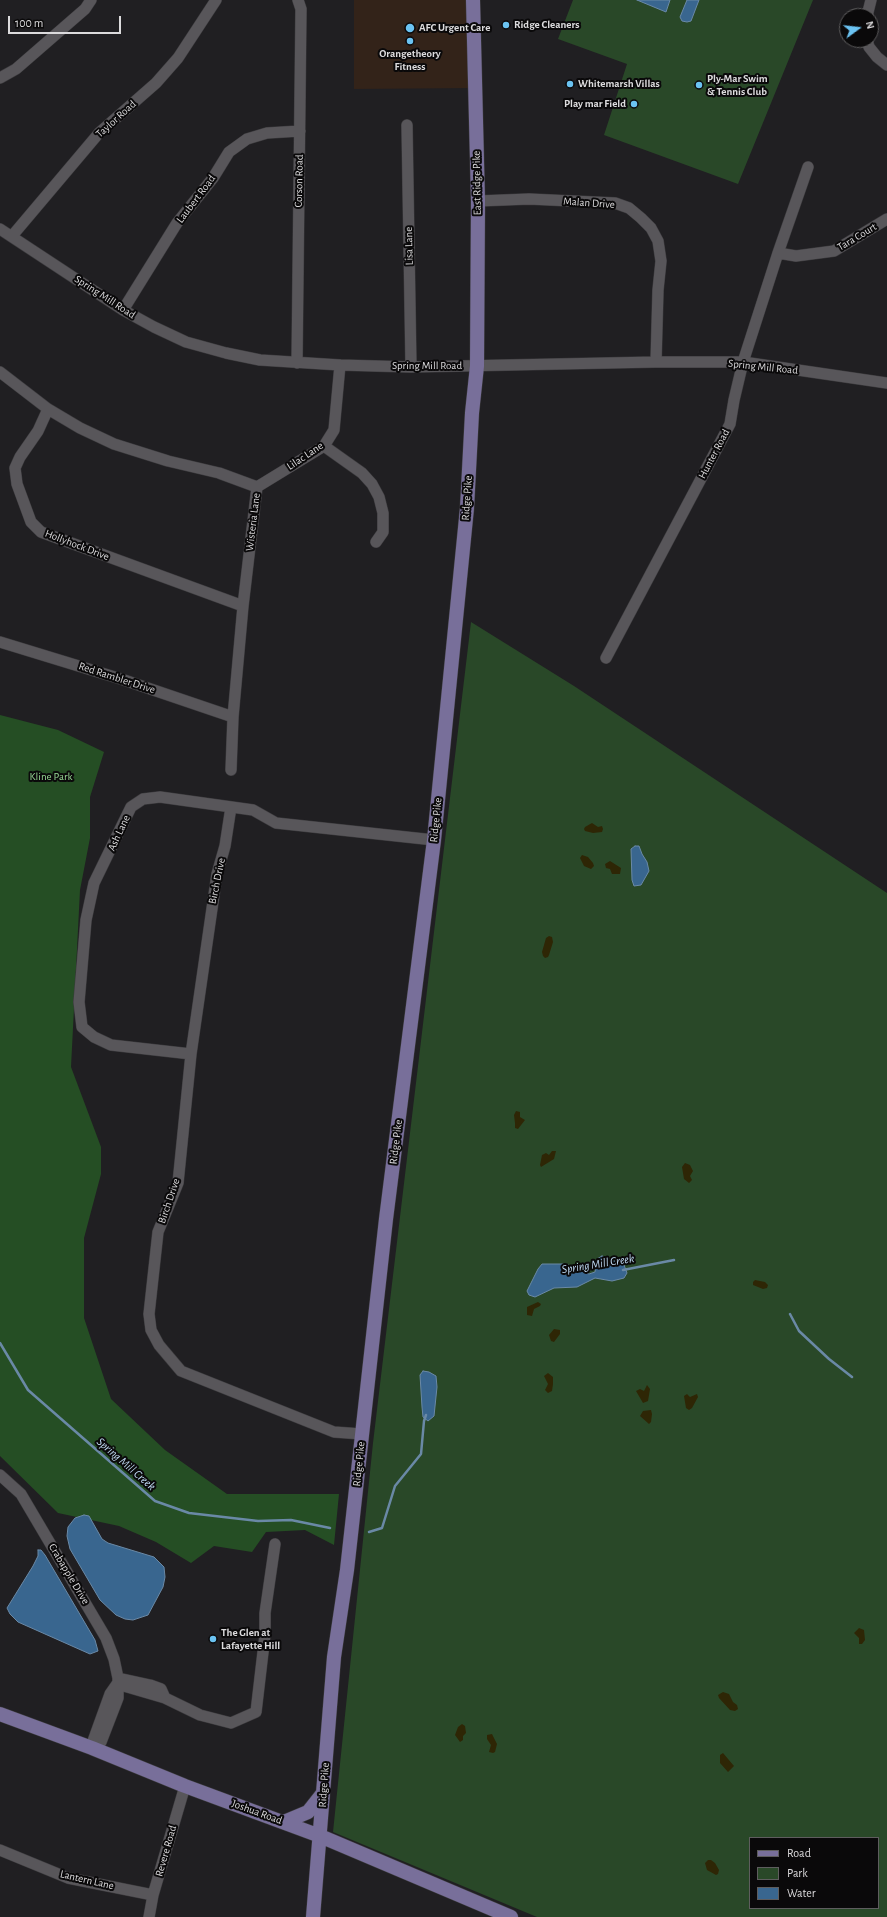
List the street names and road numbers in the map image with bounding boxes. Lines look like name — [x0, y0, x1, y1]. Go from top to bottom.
street label: Taylor Road — [93, 98, 139, 140]
street label: East Ridge Pike — [470, 151, 484, 215]
street label: Corson Road — [292, 154, 306, 208]
street label: Laubert Road — [174, 172, 218, 226]
street label: Malan Drive — [563, 195, 615, 211]
street label: Tara Court — [835, 220, 879, 254]
street label: Lisa Lane — [402, 227, 416, 265]
street label: Spring Mill Road — [72, 272, 138, 322]
street label: Spring Mill Road — [727, 357, 799, 377]
street label: Spring Mill Road — [392, 359, 462, 373]
street label: Hunter Road — [695, 427, 733, 481]
street label: Lilac Lane — [284, 439, 326, 473]
street label: Ridge Pike — [459, 475, 475, 521]
street label: Wisteria Lane — [243, 492, 263, 552]
street label: Hollyhock Drive — [43, 527, 111, 563]
street label: Red Rambler Drive — [77, 659, 157, 697]
street label: Ridge Pike — [427, 797, 445, 843]
street label: Ash Lane — [105, 813, 133, 853]
street label: Birch Drive — [206, 857, 228, 905]
street label: Ridge Pike — [387, 1119, 405, 1165]
street label: Birch Drive — [155, 1177, 183, 1225]
street label: Ridge Pike — [350, 1441, 368, 1487]
street label: Crabapple Drive — [46, 1541, 92, 1607]
street label: Ridge Pike — [316, 1762, 332, 1808]
street label: Joshua Road — [230, 1797, 284, 1827]
street label: Revere Road — [152, 1824, 180, 1878]
street label: Lantern Lane — [59, 1867, 115, 1893]

